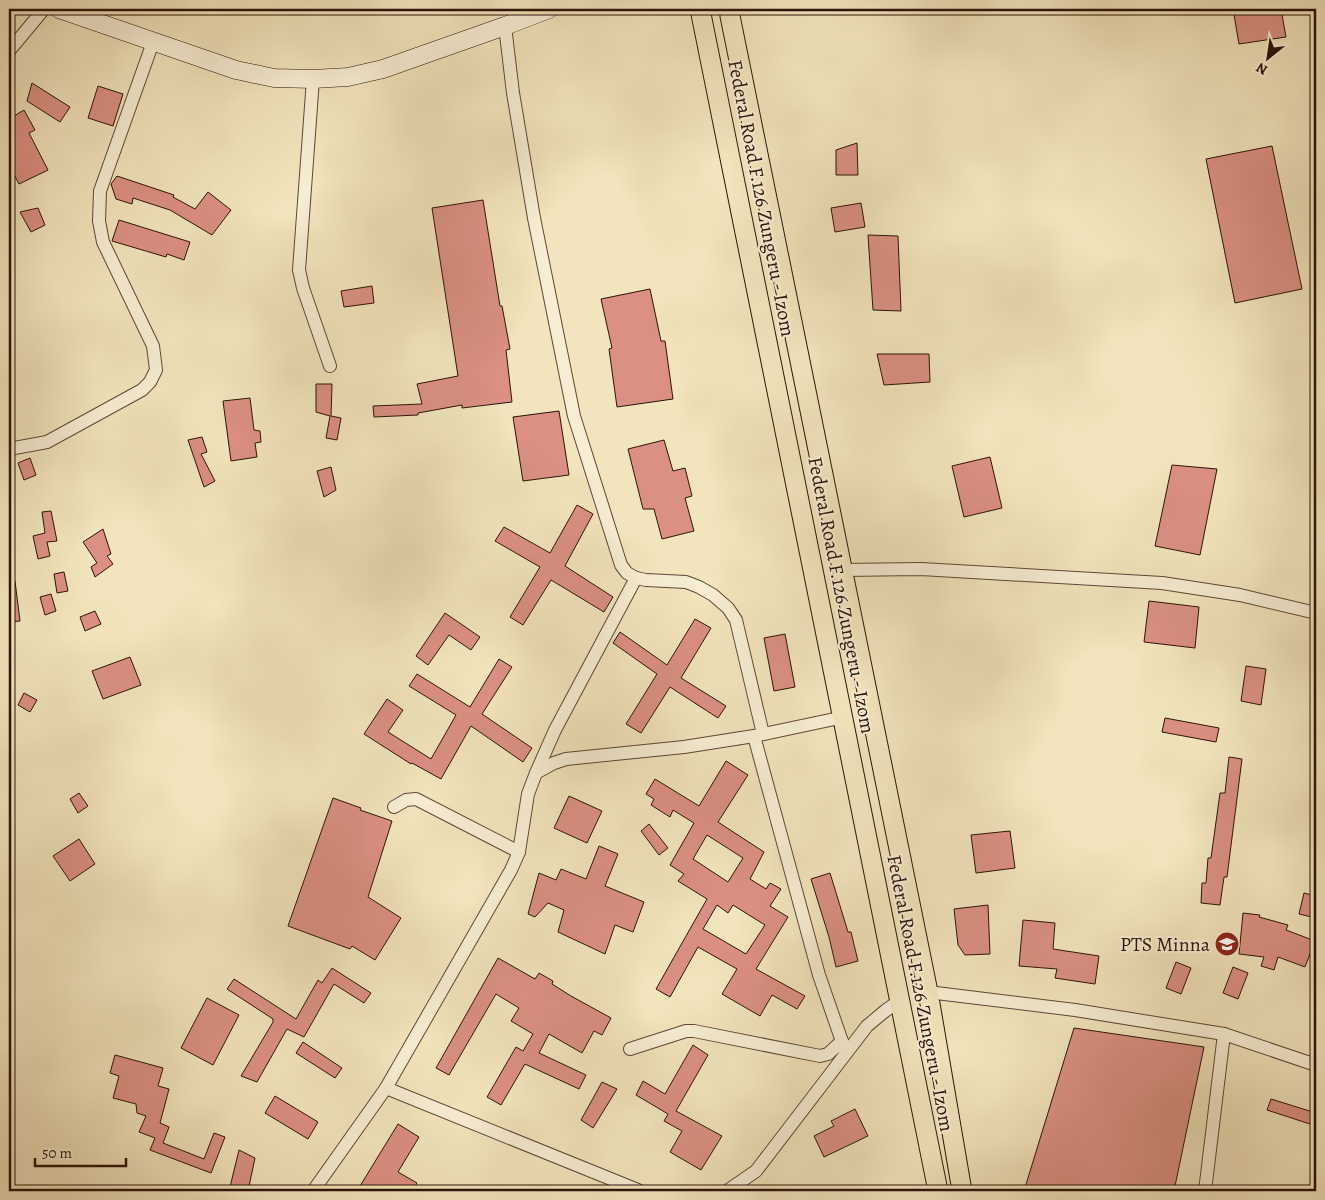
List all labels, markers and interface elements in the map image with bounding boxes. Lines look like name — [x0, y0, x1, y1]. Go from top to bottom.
north arrow — [1242, 32, 1292, 82]
street label: Federal Road F.126 Zungeru - Izom — [721, 57, 802, 339]
text: N — [1253, 58, 1271, 80]
street label: Federal Road F.126 Zungeru - Izom — [801, 454, 882, 736]
street label: Federal Road F.126 Zungeru - Izom — [880, 852, 961, 1134]
place label: PTS Minna — [1120, 931, 1211, 958]
school or university icon: PTS Minna — [1214, 931, 1240, 957]
scale bar — [35, 1135, 126, 1167]
text: 50 m — [42, 1143, 72, 1163]

